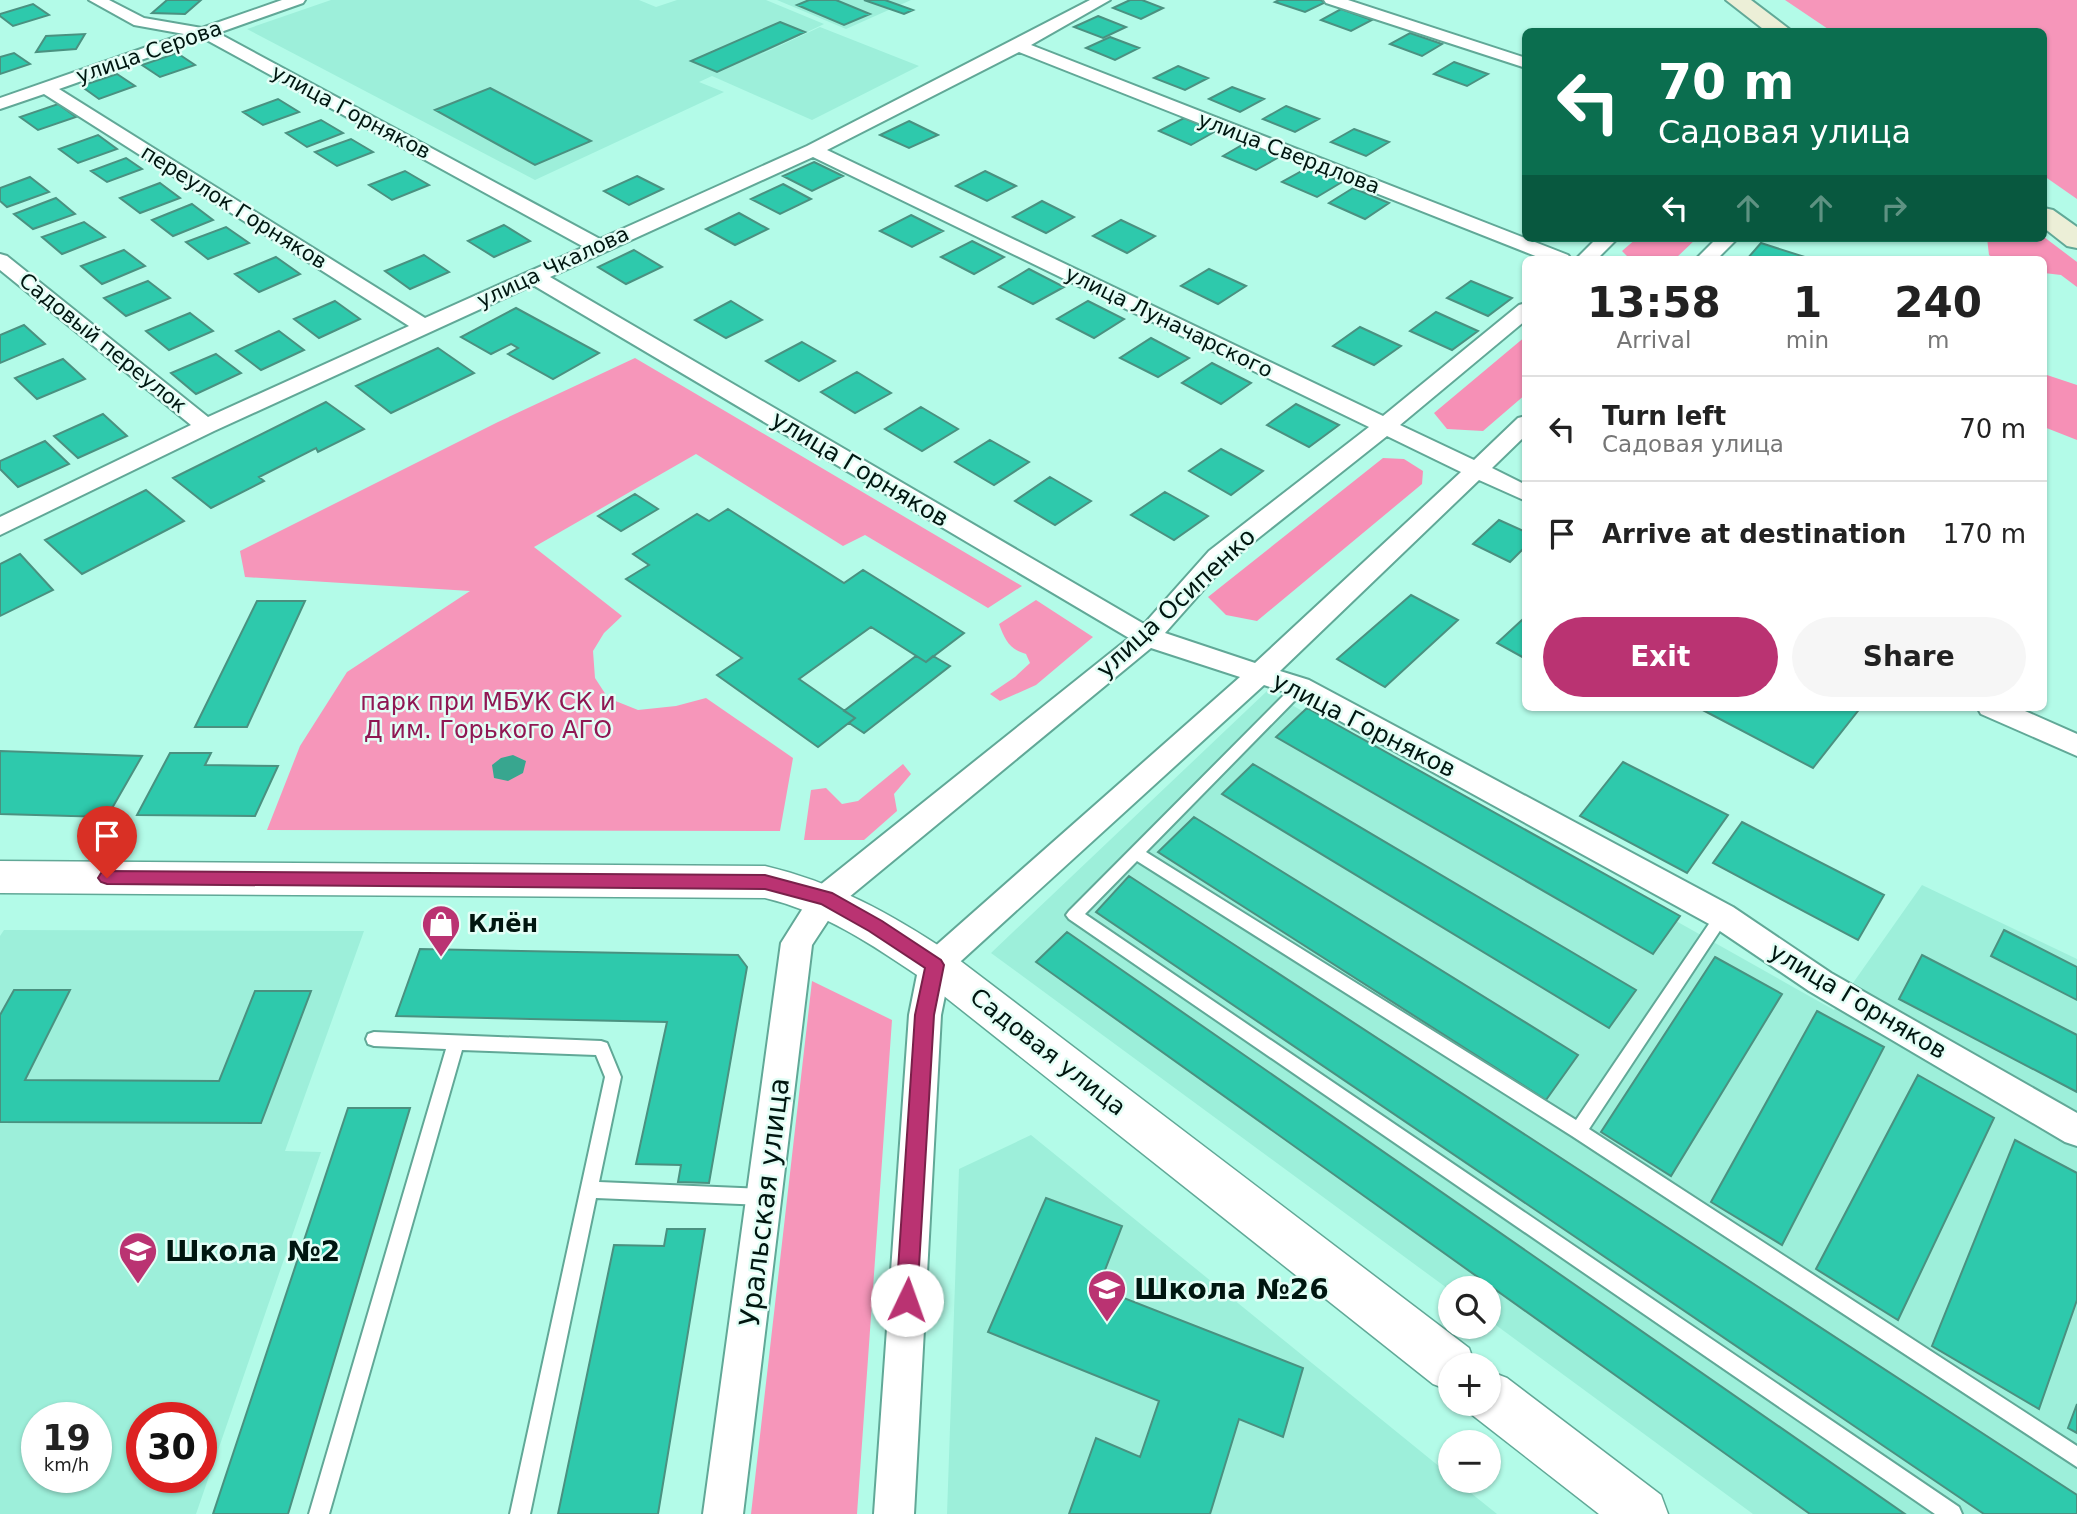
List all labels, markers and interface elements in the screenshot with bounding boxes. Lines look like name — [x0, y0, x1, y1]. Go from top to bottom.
street label: улица Серова — [73, 16, 225, 88]
text: 70 m — [1658, 54, 1794, 111]
icon: left — [1543, 56, 1634, 147]
street label: улица Горняков — [267, 60, 435, 164]
street label: улица Свердлова — [1195, 107, 1383, 199]
text: Садовая улица — [1658, 113, 1911, 151]
street label: переулок Горняков — [137, 140, 331, 274]
icon: left — [1656, 189, 1694, 227]
icon: ahead — [1729, 189, 1767, 227]
icon: ahead — [1802, 189, 1840, 227]
icon: right — [1875, 189, 1913, 227]
street label: улица Чкалова — [473, 221, 633, 313]
street label: улица Луначарского — [1061, 261, 1277, 383]
street label: Садовый переулок — [14, 268, 192, 418]
text: 13:58 — [1587, 278, 1721, 327]
text: 1 — [1793, 278, 1822, 327]
text: 240 — [1894, 278, 1982, 327]
text: Arrival — [1617, 327, 1691, 353]
text: min — [1786, 327, 1829, 353]
text: m — [1927, 327, 1949, 353]
text: Turn left — [1602, 401, 1726, 431]
street label: улица Горняков — [766, 405, 954, 533]
icon: left — [1543, 410, 1581, 448]
text: 70 m — [1959, 414, 2026, 444]
text: Садовая улица — [1602, 431, 1784, 457]
icon: arrive — [1543, 515, 1581, 553]
text: Arrive at destination — [1602, 519, 1906, 549]
text: 170 m — [1943, 519, 2026, 549]
street label: улица Осипенко — [1091, 522, 1261, 684]
button: Exit — [1543, 617, 1778, 697]
button: Share — [1792, 617, 2026, 697]
street label: улица Горняков — [1268, 667, 1460, 783]
park label: парк при МБУК СК и Д им. Горького АГО — [360, 688, 616, 744]
pin — [77, 806, 137, 878]
icon: arrive — [88, 817, 126, 855]
shop icon: Клён — [420, 903, 462, 958]
place label: Клён — [468, 910, 538, 938]
street label: улица Горняков — [1764, 937, 1952, 1065]
street label: Садовая улица — [965, 983, 1131, 1121]
street label: Уральская улица — [733, 1076, 796, 1328]
school or university icon: Школа №2 — [117, 1230, 159, 1285]
place label: Школа №2 — [165, 1235, 340, 1268]
position arrow — [870, 1263, 944, 1337]
school or university icon: Школа №26 — [1086, 1268, 1128, 1323]
place label: Школа №26 — [1134, 1273, 1329, 1306]
map controls — [1438, 1276, 1501, 1493]
button: search — [1438, 1276, 1501, 1339]
button: + — [1438, 1353, 1501, 1416]
speed limit sign: 30 — [126, 1402, 217, 1493]
text: 19 — [42, 1418, 91, 1458]
button: − — [1438, 1430, 1501, 1493]
text: km/h — [44, 1454, 89, 1475]

